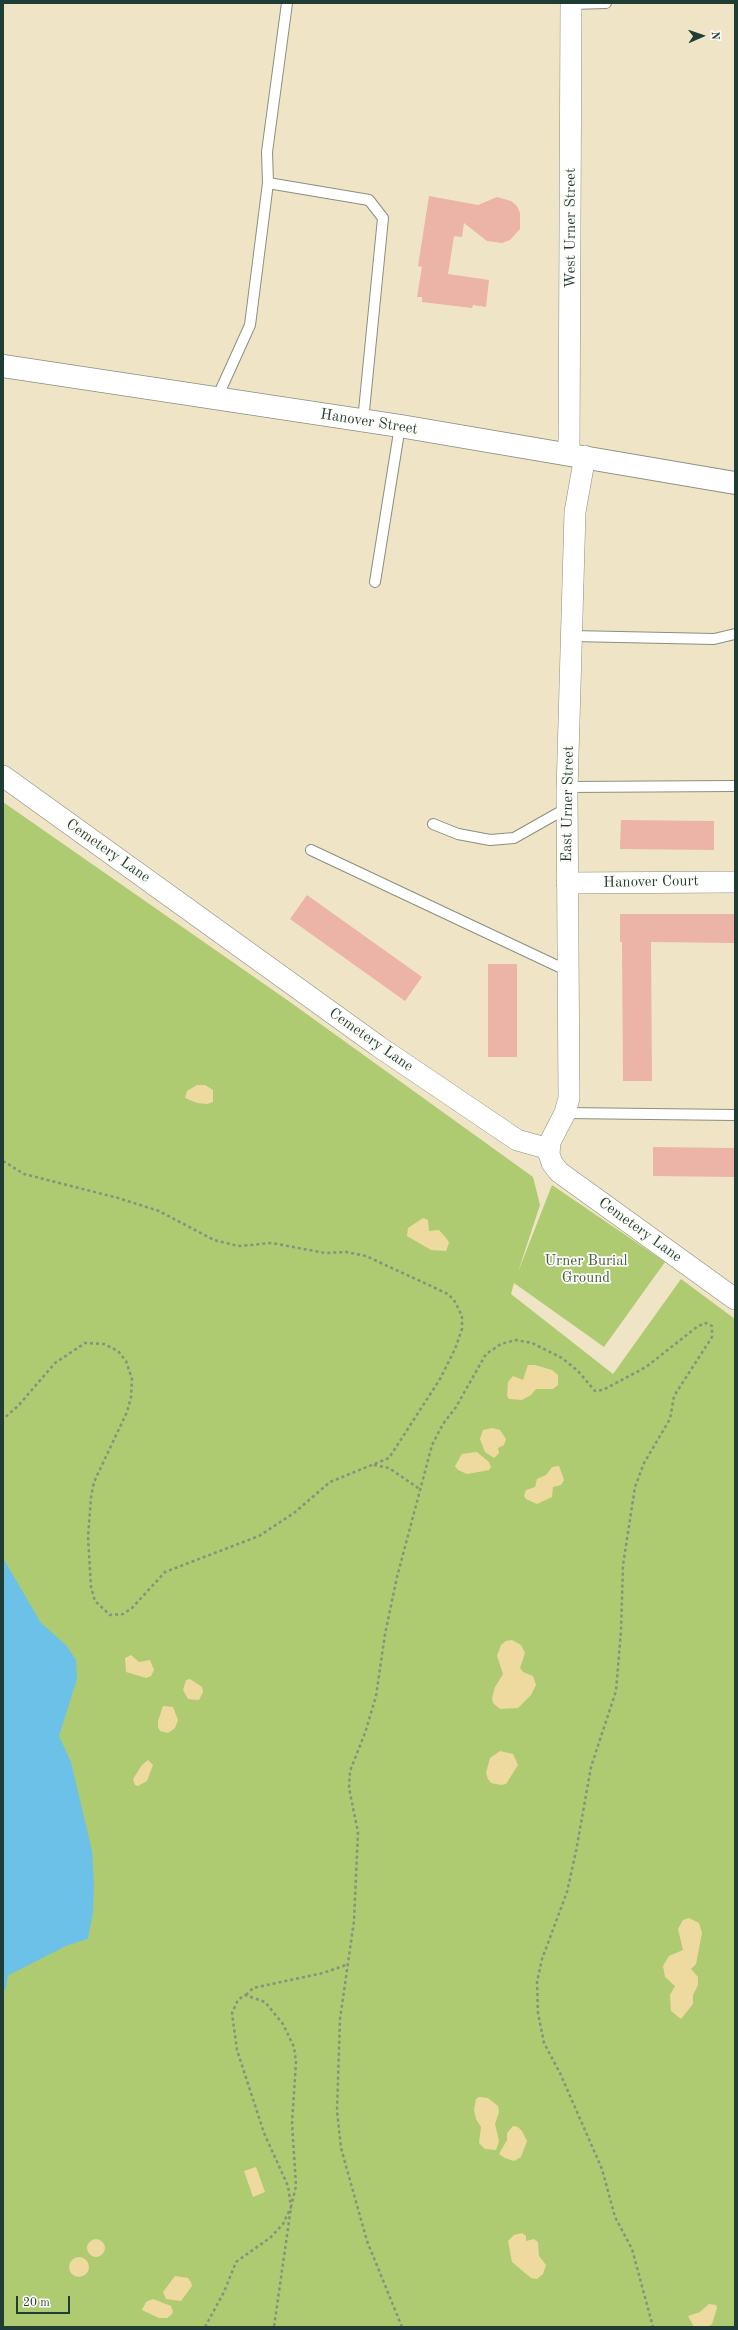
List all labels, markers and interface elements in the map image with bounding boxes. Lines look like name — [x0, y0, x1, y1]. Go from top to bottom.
north arrow — [682, 16, 722, 56]
text: N — [709, 31, 720, 40]
street label: West Urner Street — [562, 168, 580, 288]
street label: Hanover Street — [319, 405, 419, 439]
street label: East Urner Street — [558, 746, 578, 862]
street label: Cemetery Lane — [62, 815, 154, 887]
street label: Hanover Court — [603, 872, 699, 892]
street label: Cemetery Lane — [325, 1004, 417, 1076]
street label: Cemetery Lane — [595, 1194, 685, 1266]
park label: Urner Burial Ground — [544, 1252, 628, 1287]
scale bar — [18, 2288, 72, 2314]
text: 20 m — [23, 2297, 50, 2309]

